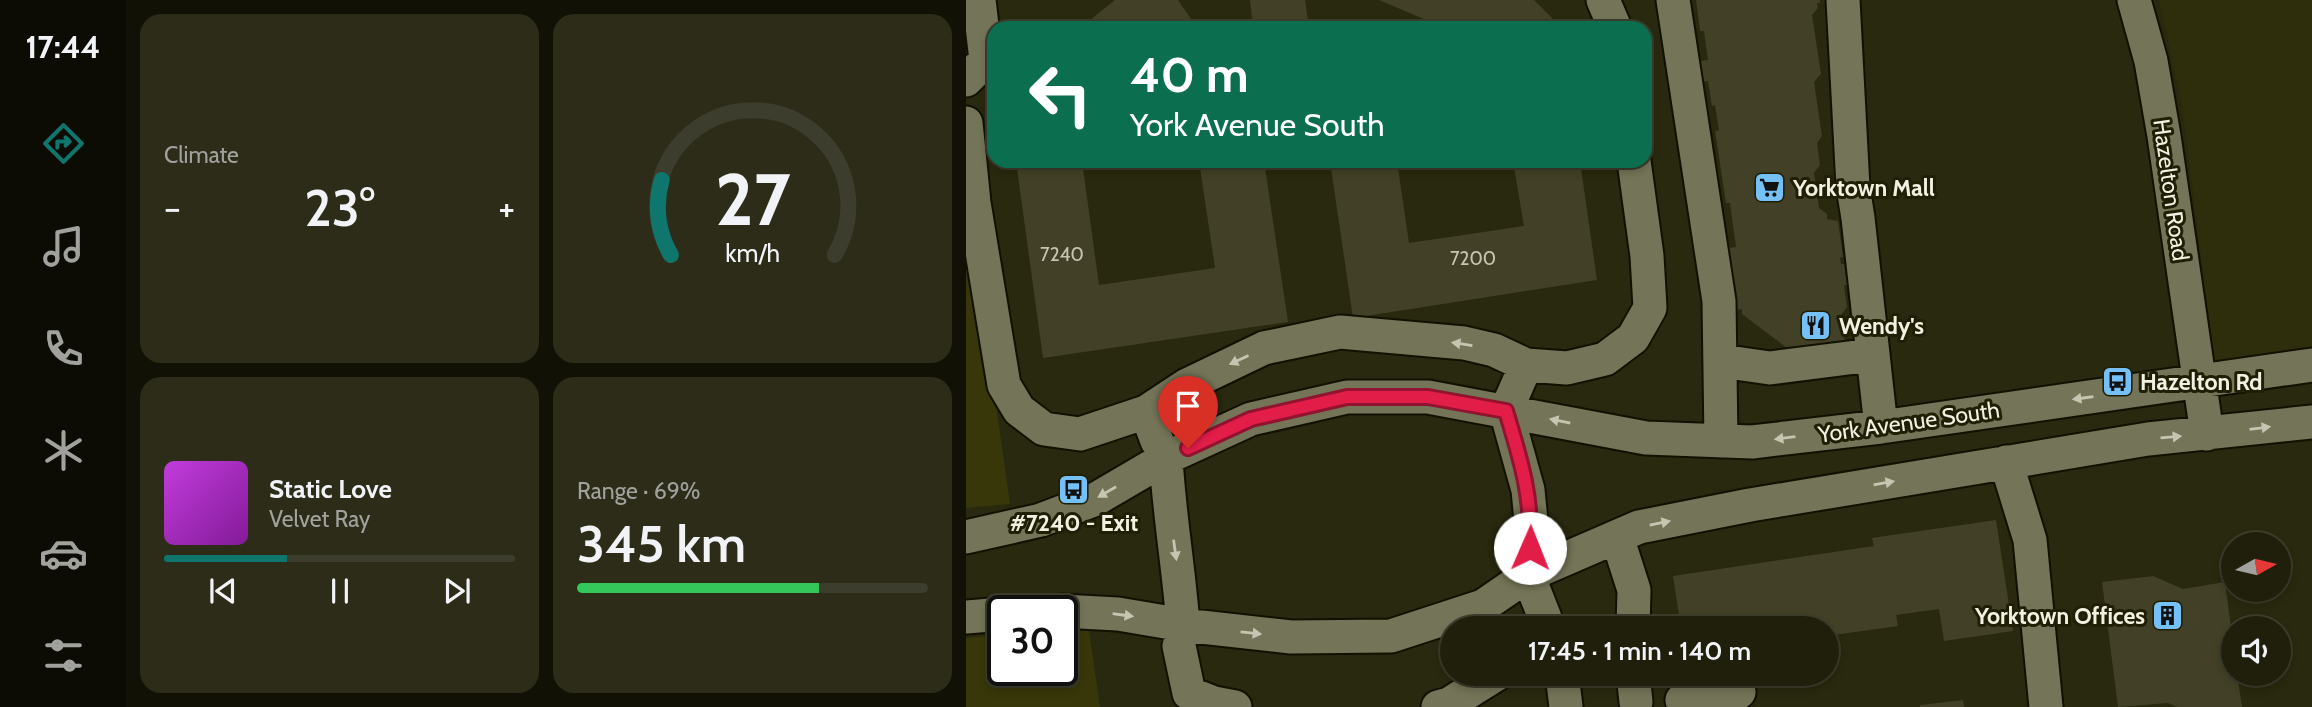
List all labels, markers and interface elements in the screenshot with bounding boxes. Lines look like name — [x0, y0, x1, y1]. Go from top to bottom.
text: 17:44 — [26, 27, 100, 66]
text: 40 m — [1130, 45, 1249, 104]
icon: left — [1015, 49, 1106, 140]
text: York Avenue South — [1130, 105, 1385, 144]
street label: Hazelton Road — [2147, 117, 2195, 263]
icon: directions — [39, 119, 88, 168]
text: Climate — [164, 141, 239, 169]
text: 27 — [715, 155, 790, 243]
supermarket icon: Yorktown Mall — [1753, 171, 1787, 205]
place label: Yorktown Mall — [1792, 174, 1935, 202]
text: 23° — [304, 176, 375, 239]
text: − — [164, 184, 181, 231]
text: + — [498, 184, 515, 231]
icon: music — [39, 222, 88, 271]
text: km/h — [725, 237, 780, 267]
house number: 7240 — [1040, 243, 1084, 266]
house number: 7200 — [1450, 247, 1496, 270]
restaurant icon: Wendy's — [1799, 309, 1833, 343]
place label: Wendy's — [1839, 312, 1924, 340]
icon: phone — [39, 324, 88, 373]
one-way arrow — [1451, 338, 1473, 349]
one-way arrow — [1229, 354, 1249, 365]
bus stop icon: Hazelton Rd — [2100, 365, 2134, 399]
place label: Hazelton Rd — [2140, 368, 2262, 396]
pin — [1158, 376, 1218, 448]
icon: arrive — [1169, 387, 1207, 425]
one-way arrow — [2072, 392, 2094, 403]
street label: York Avenue South — [1815, 395, 2002, 449]
one-way arrow — [1549, 415, 1571, 426]
one-way arrow — [2249, 423, 2271, 434]
icon: climate — [39, 426, 88, 475]
one-way arrow — [2160, 431, 2182, 442]
one-way arrow — [1774, 433, 1796, 444]
bus stop icon: #7240 - Exit — [1057, 472, 1091, 506]
text: Static Love — [269, 473, 392, 505]
text: Range · 69% — [577, 477, 701, 505]
one-way arrow — [1873, 477, 1895, 488]
one-way arrow — [1098, 486, 1117, 498]
text: Velvet Ray — [269, 505, 370, 533]
place label: #7240 - Exit — [1010, 509, 1138, 537]
position arrow — [1493, 511, 1567, 585]
text: 345 km — [577, 512, 746, 575]
one-way arrow — [1649, 517, 1671, 528]
icon: car — [39, 529, 88, 578]
north arrow — [2221, 532, 2291, 602]
map controls — [2221, 532, 2291, 686]
one-way arrow — [1169, 540, 1180, 562]
icon: previous — [204, 572, 242, 610]
icon: pause — [321, 572, 359, 610]
icon: next — [438, 572, 476, 610]
speed limit sign: 30 — [987, 595, 1078, 686]
building icon: Yorktown Offices — [2151, 599, 2185, 633]
place label: Yorktown Offices — [1974, 602, 2145, 630]
one-way arrow — [1112, 610, 1134, 621]
button: sound — [2221, 616, 2291, 686]
one-way arrow — [1240, 627, 1262, 638]
icon: filters — [39, 631, 88, 680]
text: 17:45 · 1 min · 140 m — [1528, 635, 1751, 667]

